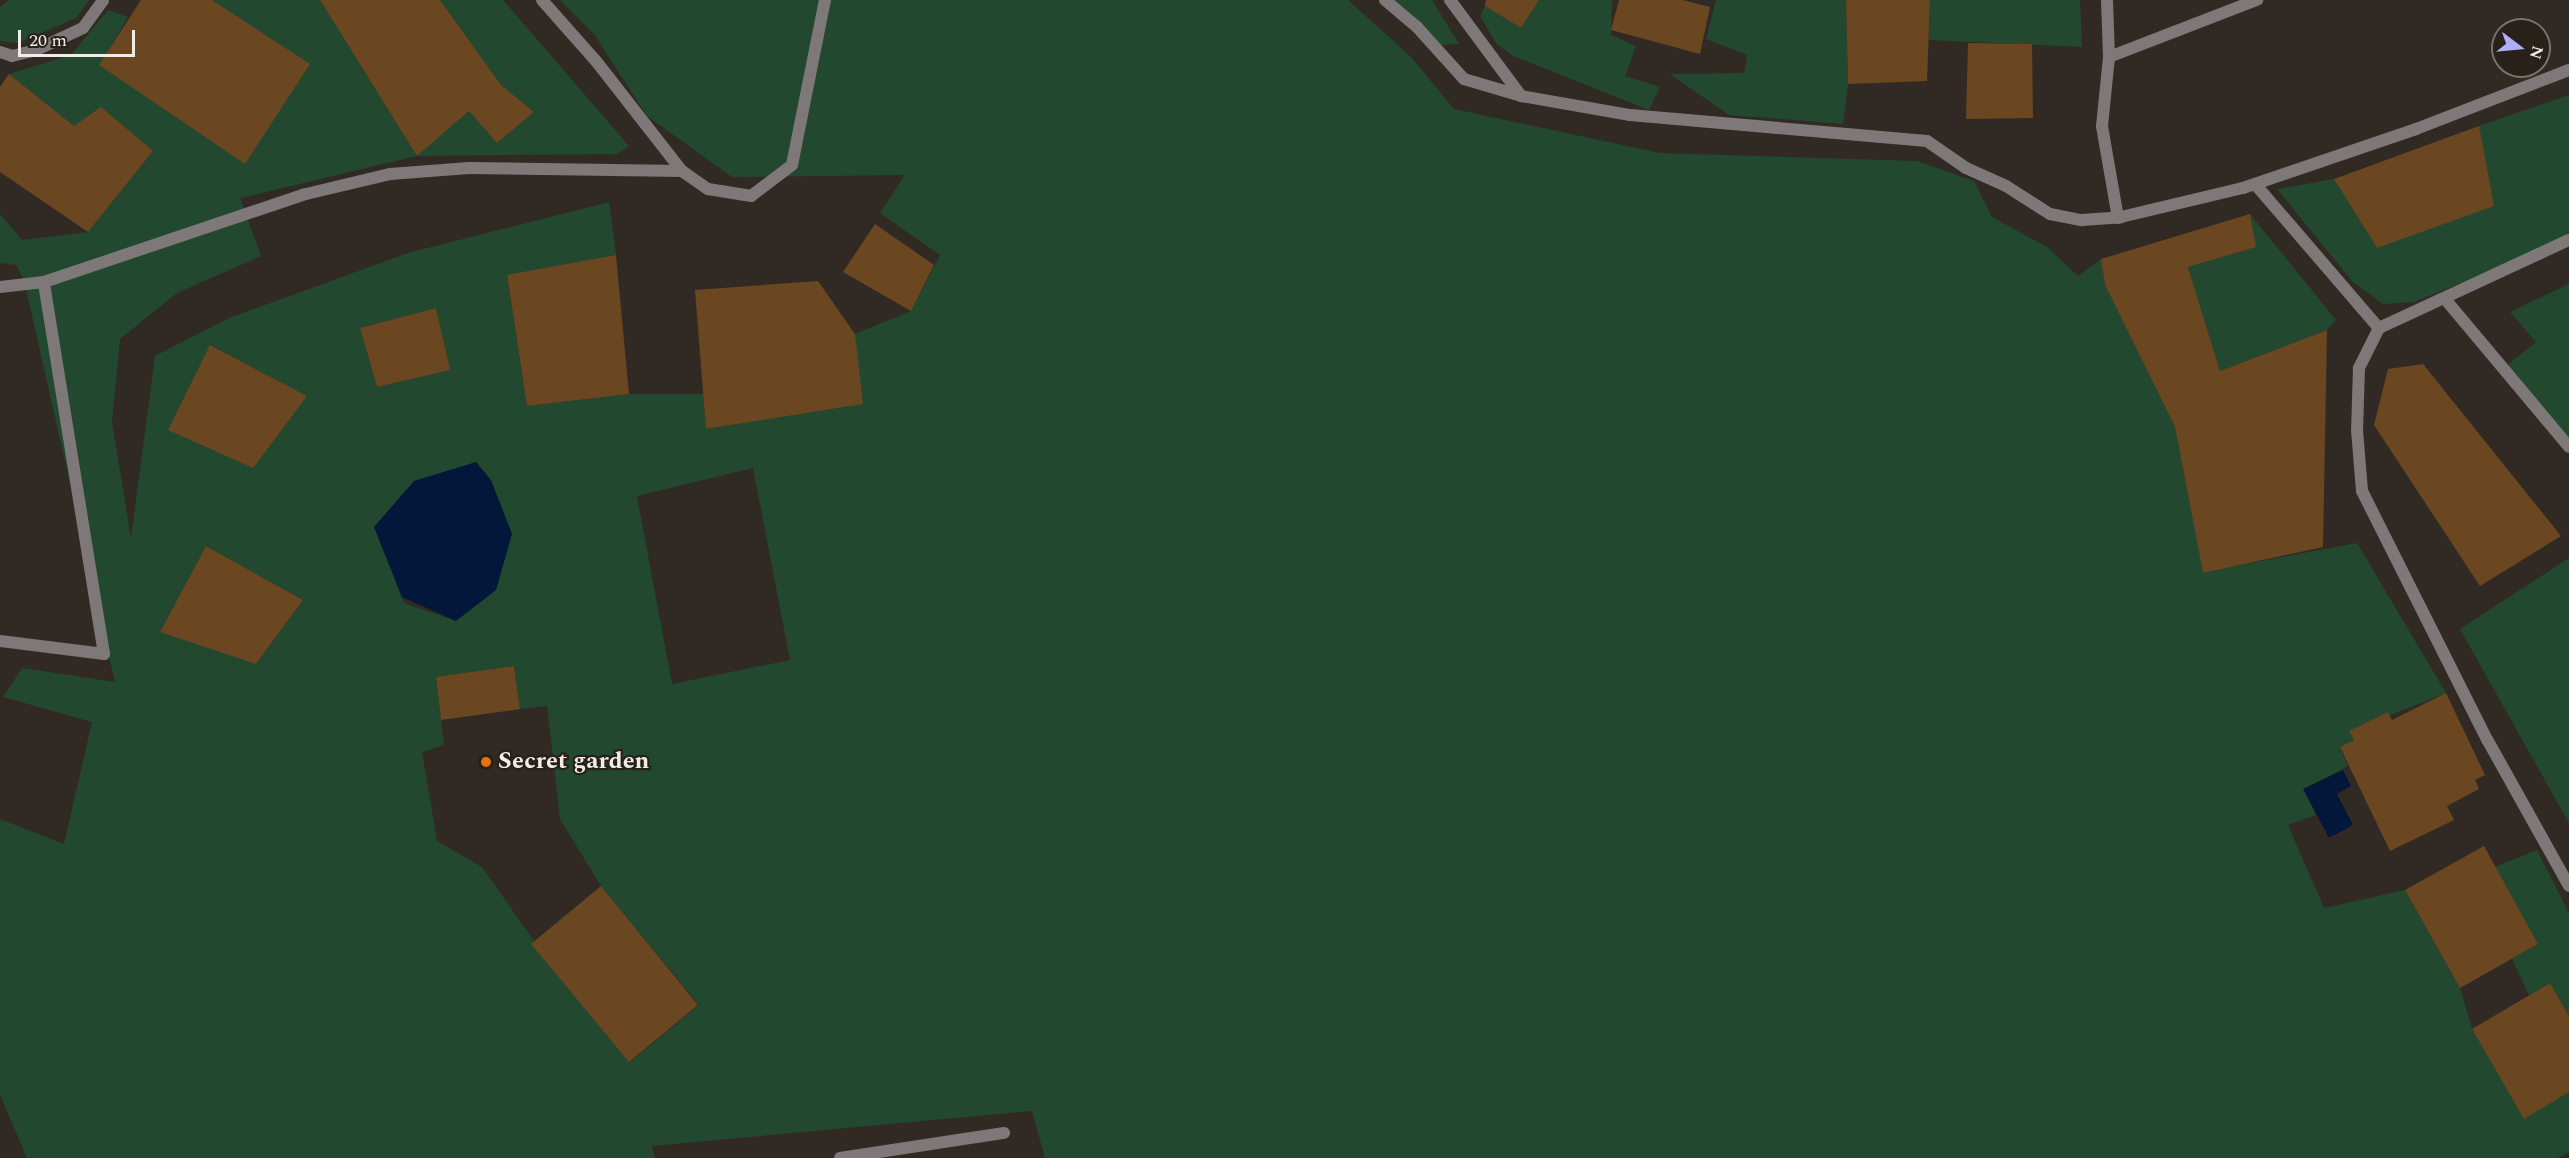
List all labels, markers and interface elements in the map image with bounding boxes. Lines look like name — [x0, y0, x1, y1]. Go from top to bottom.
scale bar — [21, 18, 138, 56]
north arrow — [2491, 18, 2551, 78]
text: 20 m — [29, 27, 67, 54]
text: N — [2523, 43, 2550, 62]
place label: Secret garden — [498, 748, 649, 776]
marker: Secret garden — [479, 755, 493, 769]

